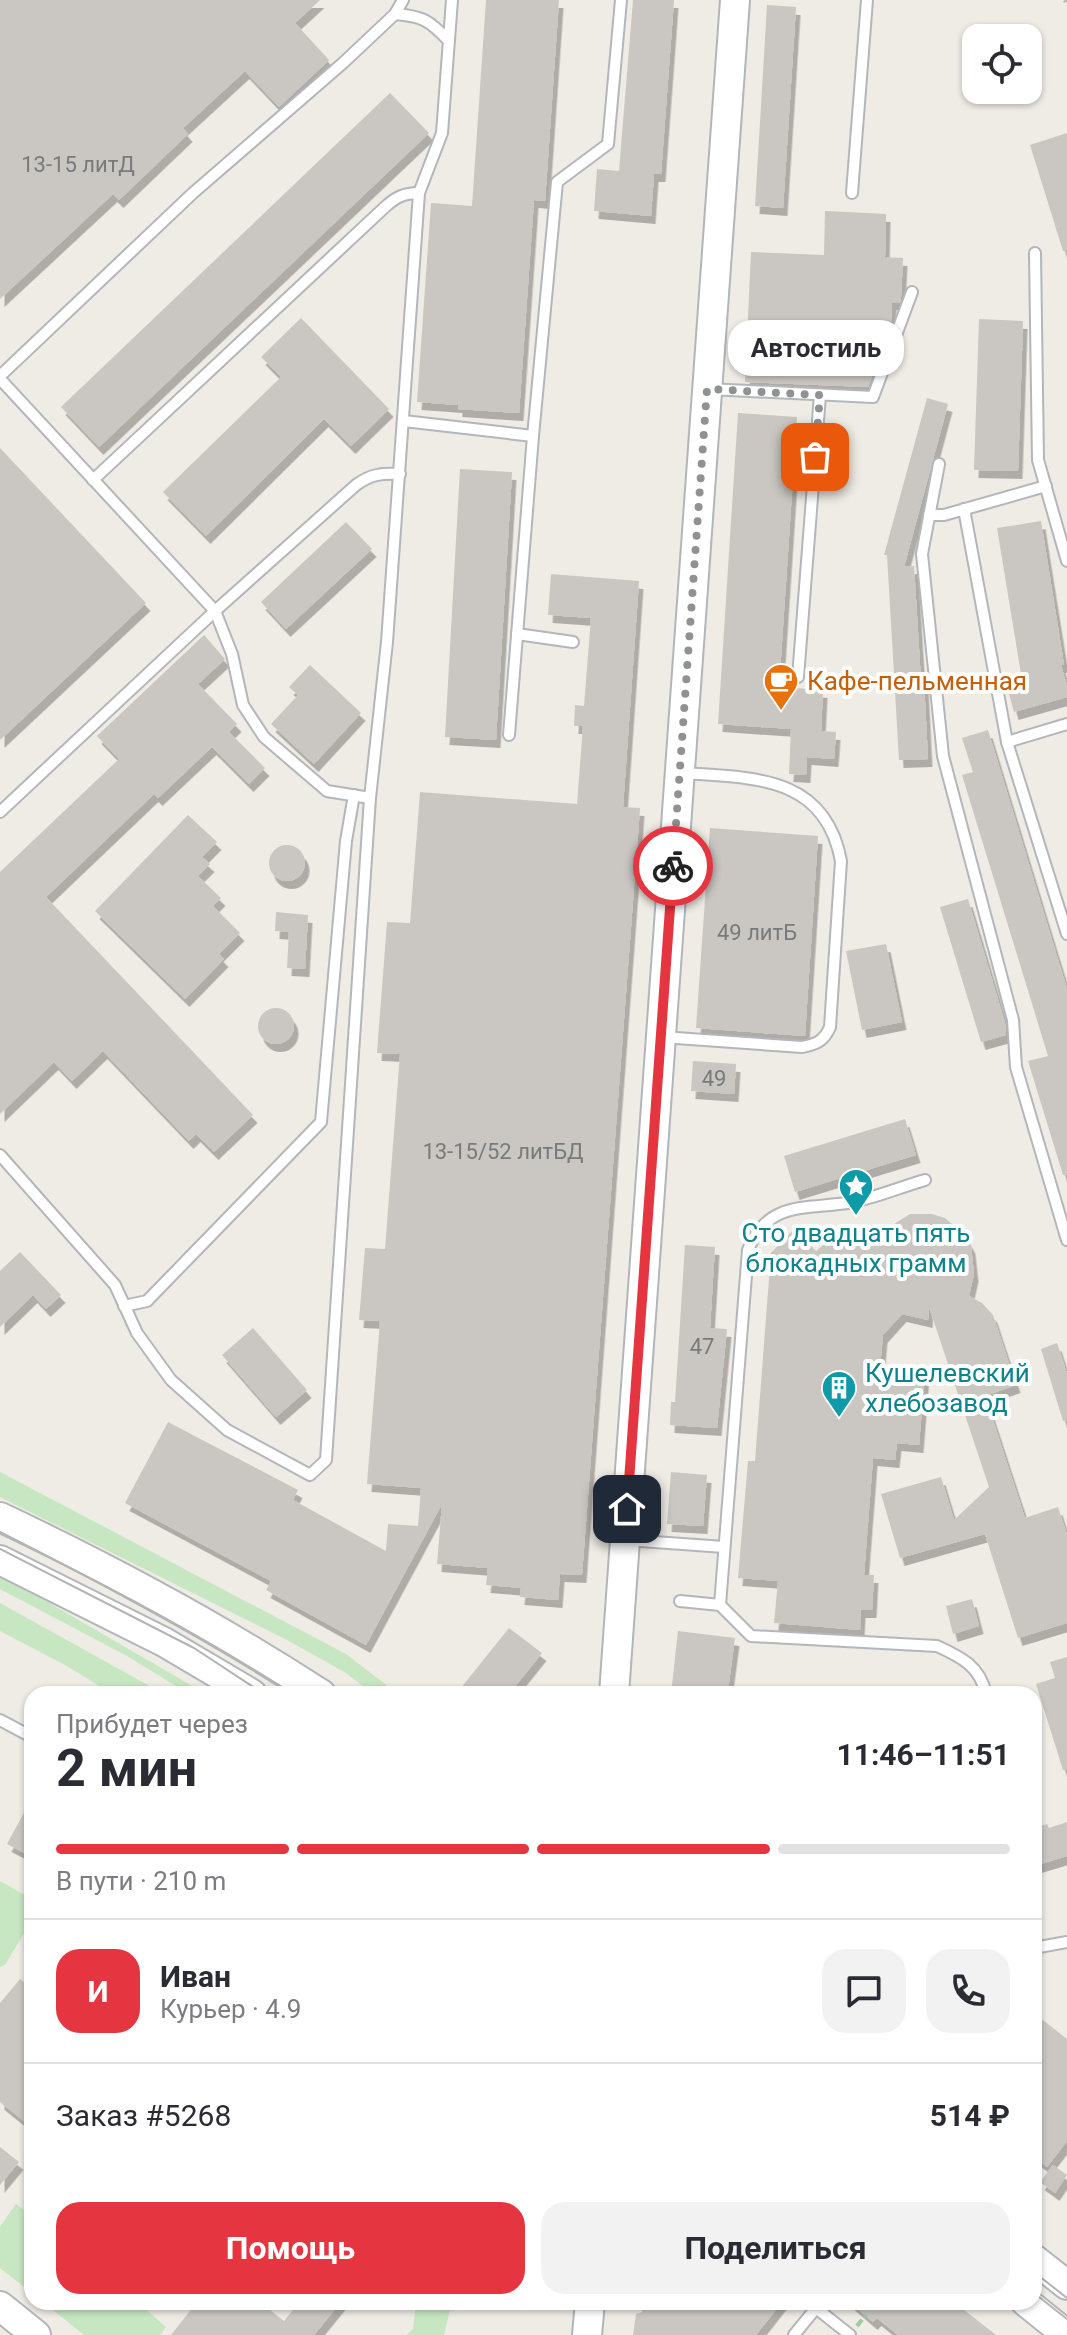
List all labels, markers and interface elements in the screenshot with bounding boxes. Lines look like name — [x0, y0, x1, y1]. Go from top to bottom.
map controls — [962, 24, 1042, 104]
button: locate — [962, 24, 1042, 104]
house number: 13-15 литД — [21, 152, 135, 177]
callout: Автостиль — [727, 321, 903, 377]
text: Автостиль — [751, 333, 881, 363]
pin — [781, 423, 849, 491]
icon: bag — [793, 435, 837, 479]
cafe icon: Кафе-пельменная — [762, 662, 800, 712]
place label: Кафе-пельменная — [807, 666, 1027, 696]
courier — [633, 826, 713, 906]
icon: bike — [651, 844, 695, 888]
house number: 49 литБ — [717, 920, 797, 945]
house number: 49 — [702, 1066, 726, 1091]
house number: 13-15/52 литБД — [422, 1139, 584, 1164]
place icon: Сто двадцать пять блокадных грамм — [837, 1167, 875, 1217]
place label: Сто двадцать пять блокадных грамм — [742, 1218, 970, 1278]
house number: 47 — [690, 1334, 714, 1359]
place label: Кушелевский хлебозавод — [865, 1358, 1030, 1418]
building icon: Кушелевский хлебозавод — [820, 1369, 858, 1419]
pin — [593, 1475, 661, 1543]
icon: home — [605, 1487, 649, 1531]
text: Прибудет через — [56, 1709, 248, 1739]
text: 11:46–11:51 — [836, 1737, 1010, 1772]
text: 2 мин — [56, 1738, 197, 1799]
text: В пути · 210 m — [56, 1866, 226, 1896]
button: chat — [822, 1949, 906, 2033]
button: phone — [926, 1949, 1010, 2033]
text: Иван — [160, 1959, 231, 1994]
text: И — [88, 1974, 109, 2009]
text: Курьер · 4.9 — [160, 1994, 301, 2024]
text: Заказ #5268 — [56, 2098, 231, 2133]
text: 514 ₽ — [930, 2098, 1010, 2133]
button: Помощь — [56, 2202, 525, 2294]
button: Поделиться — [541, 2202, 1010, 2294]

